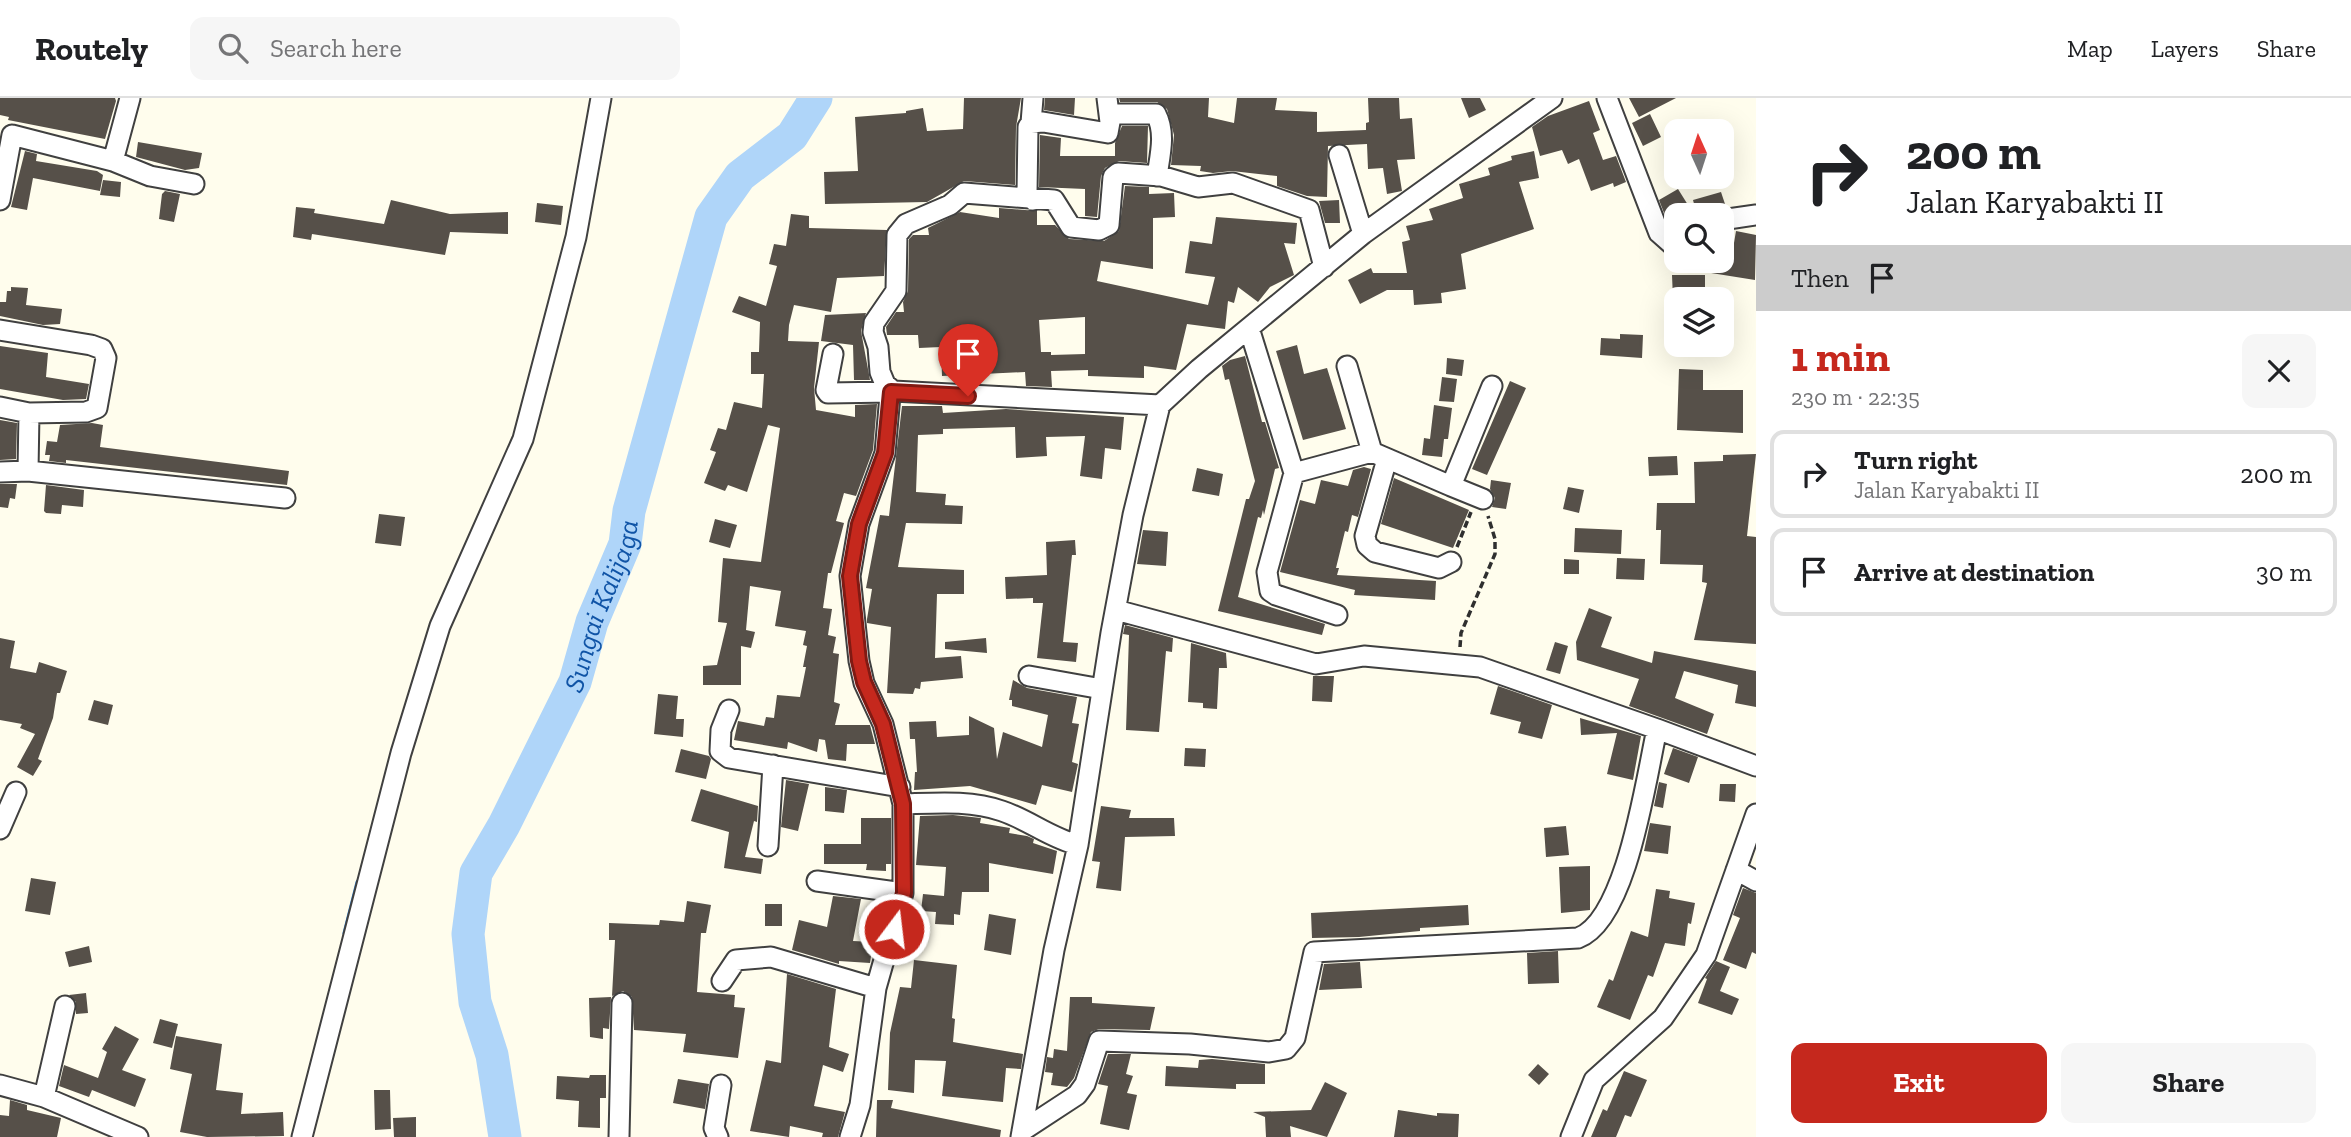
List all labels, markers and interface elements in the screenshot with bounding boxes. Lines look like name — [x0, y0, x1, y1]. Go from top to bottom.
search box — [190, 17, 680, 80]
text: Routely — [35, 29, 148, 68]
icon: search — [214, 29, 252, 67]
text: Search here — [270, 32, 402, 64]
text: Map — [2067, 34, 2113, 63]
text: Layers — [2151, 34, 2219, 63]
text: Share — [2257, 34, 2316, 63]
north arrow — [1664, 119, 1734, 189]
map controls — [1664, 119, 1734, 357]
text: 200 m — [1906, 123, 2041, 182]
icon: right — [1791, 126, 1882, 217]
text: Jalan Karyabakti II — [1906, 183, 2164, 221]
button: search — [1664, 203, 1734, 273]
icon: arrive — [1863, 259, 1901, 297]
text: Then — [1791, 262, 1849, 294]
button: layers — [1664, 287, 1734, 357]
pin — [938, 324, 998, 396]
text: 1 min — [1791, 331, 1890, 382]
button: close — [2242, 334, 2316, 408]
icon: arrive — [949, 335, 987, 373]
text: 230 m · 22:35 — [1791, 383, 1920, 411]
text: Turn right — [1854, 444, 1977, 476]
icon: right — [1795, 455, 1833, 493]
text: 200 m — [2240, 458, 2312, 490]
text: Jalan Karyabakti II — [1854, 476, 2039, 504]
water label: Sungai Kalijaga — [557, 518, 645, 698]
icon: arrive — [1795, 553, 1833, 591]
text: Arrive at destination — [1854, 556, 2094, 588]
text: 30 m — [2256, 556, 2312, 588]
position arrow — [857, 892, 931, 966]
button: Exit — [1791, 1043, 2047, 1123]
button: Share — [2061, 1043, 2316, 1123]

